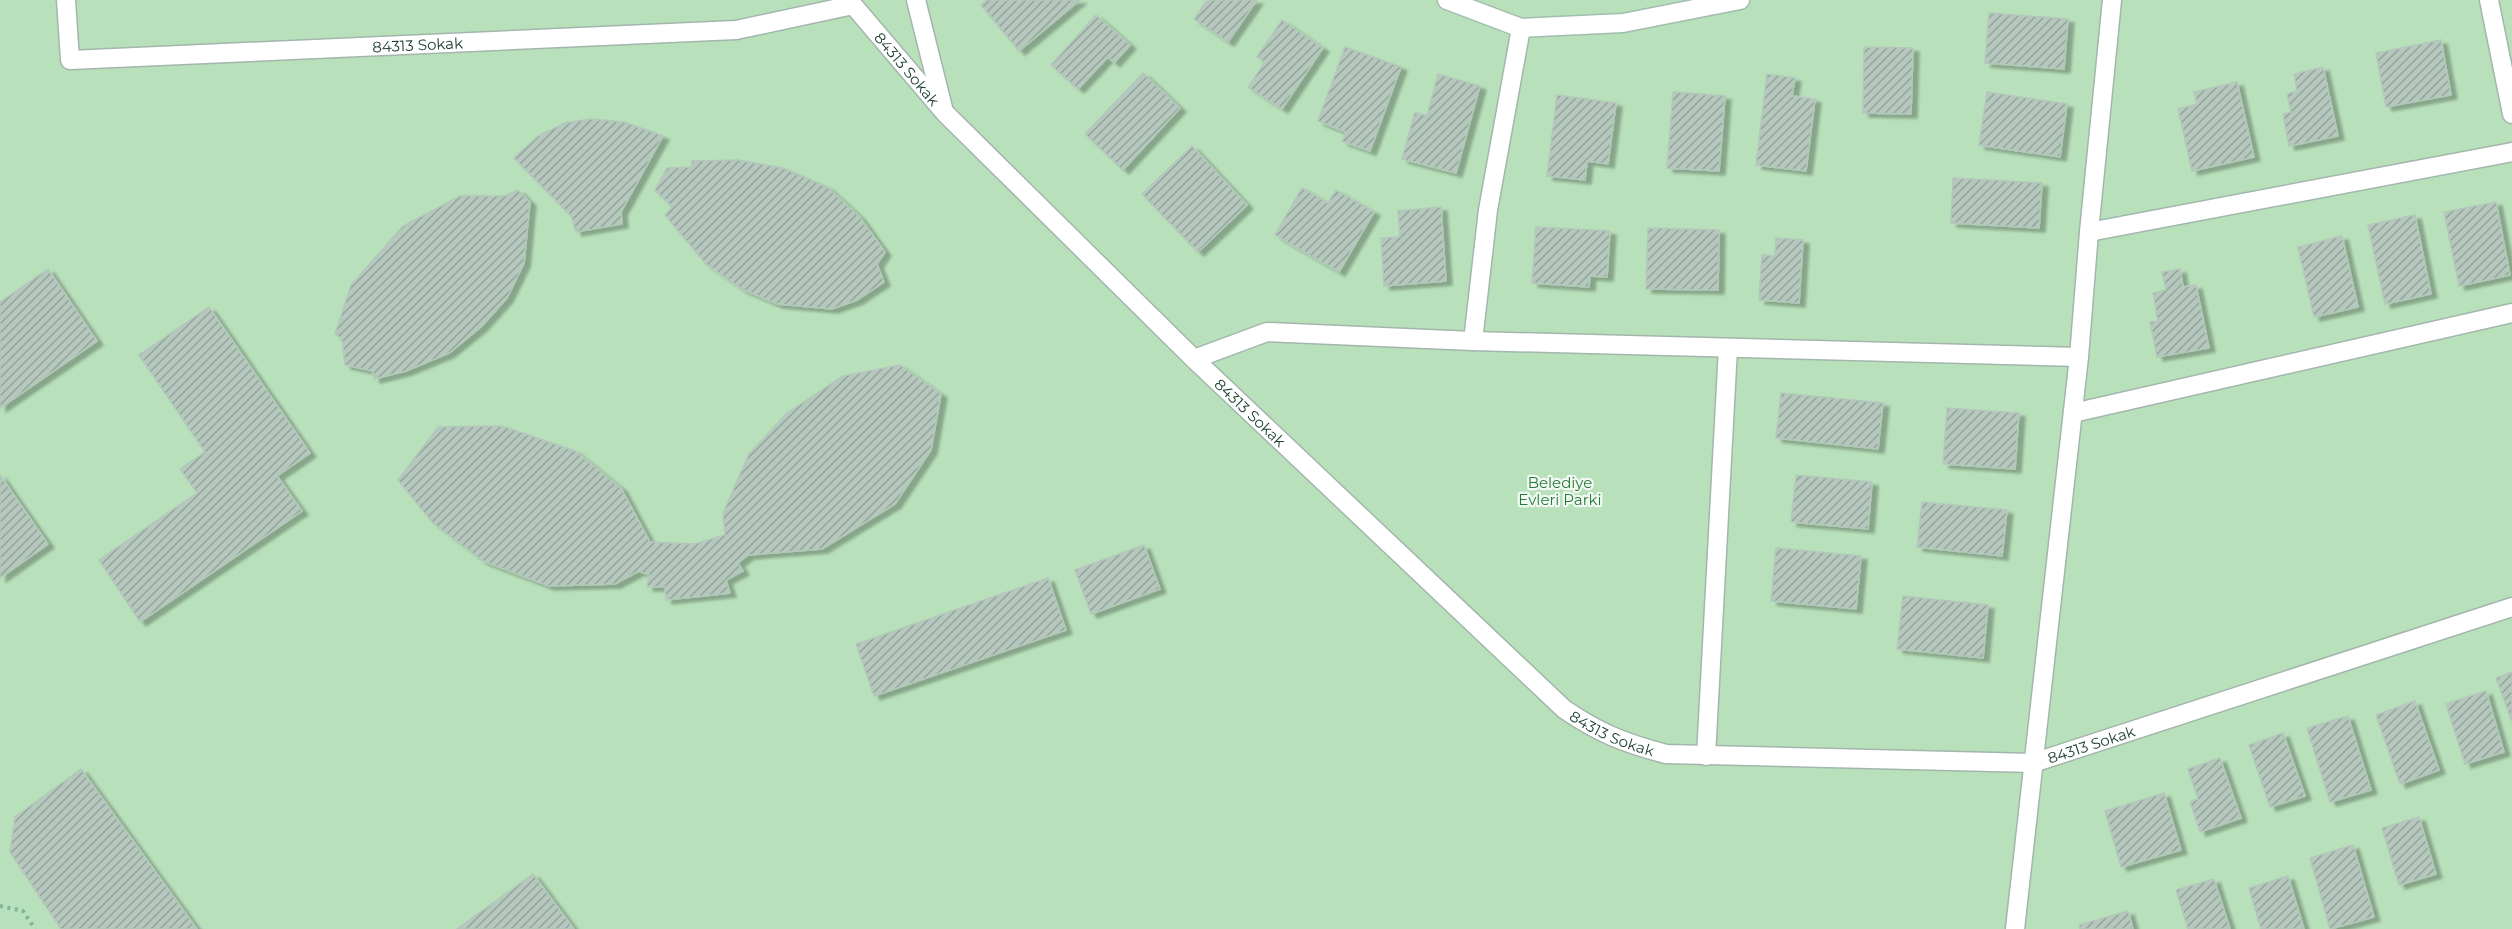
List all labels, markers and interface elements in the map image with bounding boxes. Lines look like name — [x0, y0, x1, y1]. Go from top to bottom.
street label: 84313 Sokak — [870, 28, 944, 109]
street label: 84313 Sokak — [372, 33, 463, 56]
street label: 84313 Sokak — [1211, 374, 1290, 451]
park label: Belediye Evleri Parki — [1518, 473, 1602, 509]
street label: 84313 Sokak — [1566, 706, 1657, 760]
street label: 84313 Sokak — [2045, 721, 2137, 767]

